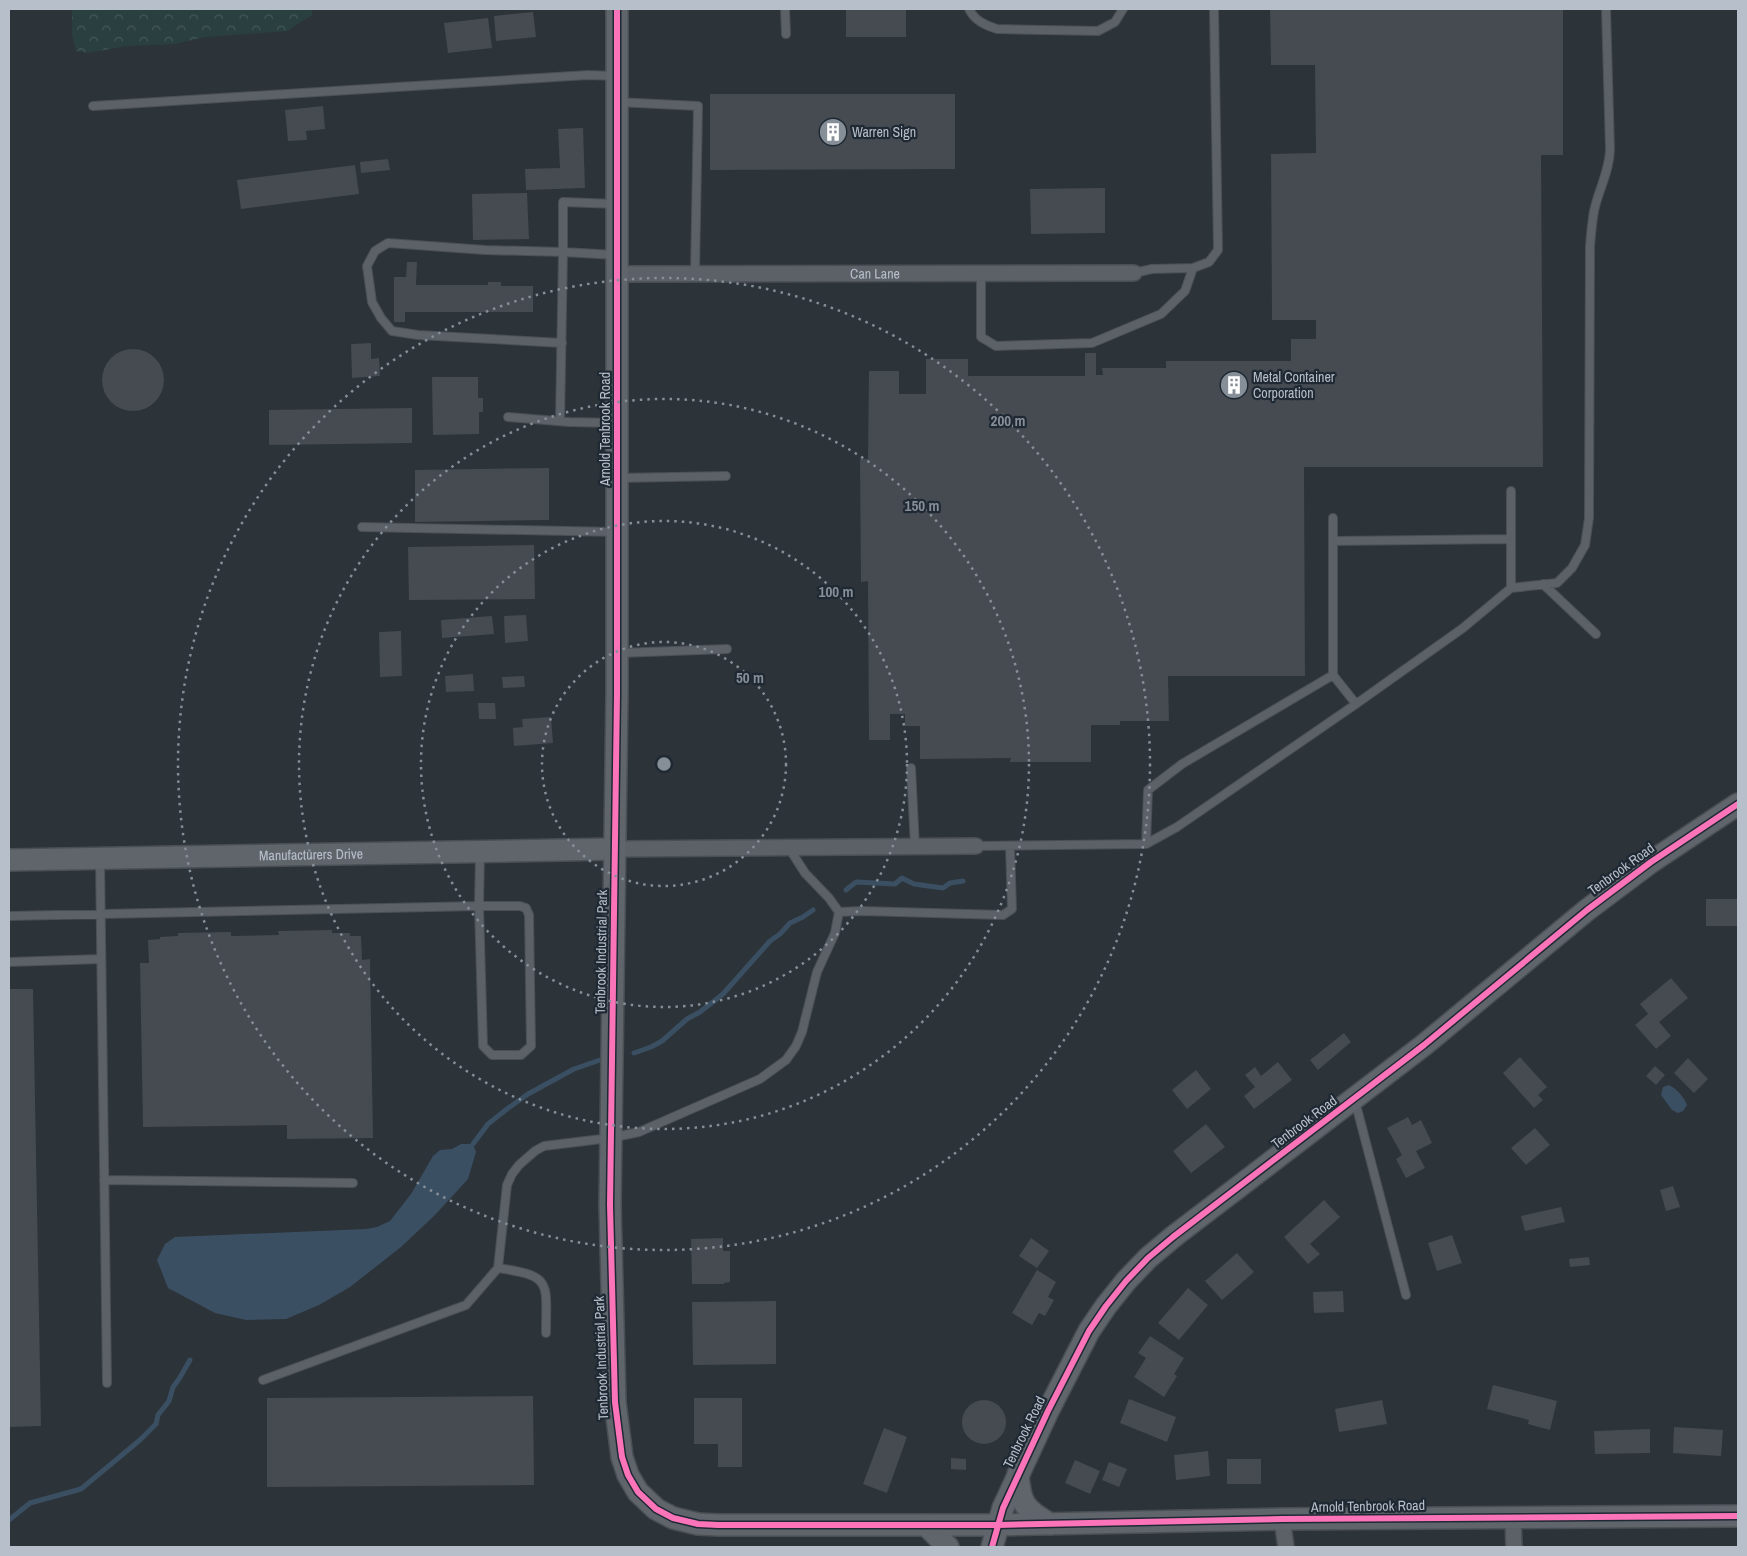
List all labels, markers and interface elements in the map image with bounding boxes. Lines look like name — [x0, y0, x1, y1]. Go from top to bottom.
building icon: Warren Sign — [818, 117, 848, 147]
place label: Warren Sign — [852, 123, 916, 141]
street label: Can Lane — [850, 264, 900, 283]
place label: Metal Container Corporation — [1253, 368, 1335, 402]
building icon: Metal Container Corporation — [1219, 370, 1249, 400]
street label: Arnold Tenbrook Road — [596, 372, 614, 487]
text: 200 m — [991, 410, 1025, 431]
text: 150 m — [905, 495, 939, 516]
text: 100 m — [819, 581, 853, 602]
text: 50 m — [736, 667, 764, 688]
centre of rings — [655, 755, 673, 773]
street label: Tenbrook Road — [1584, 839, 1658, 899]
street label: Manufacturers Drive — [259, 845, 363, 864]
street label: Tenbrook Industrial Park — [591, 889, 611, 1014]
street label: Tenbrook Road — [1267, 1091, 1341, 1153]
street label: Tenbrook Industrial Park — [590, 1295, 612, 1420]
street label: Tenbrook Road — [999, 1393, 1049, 1471]
street label: Arnold Tenbrook Road — [1310, 1496, 1425, 1516]

